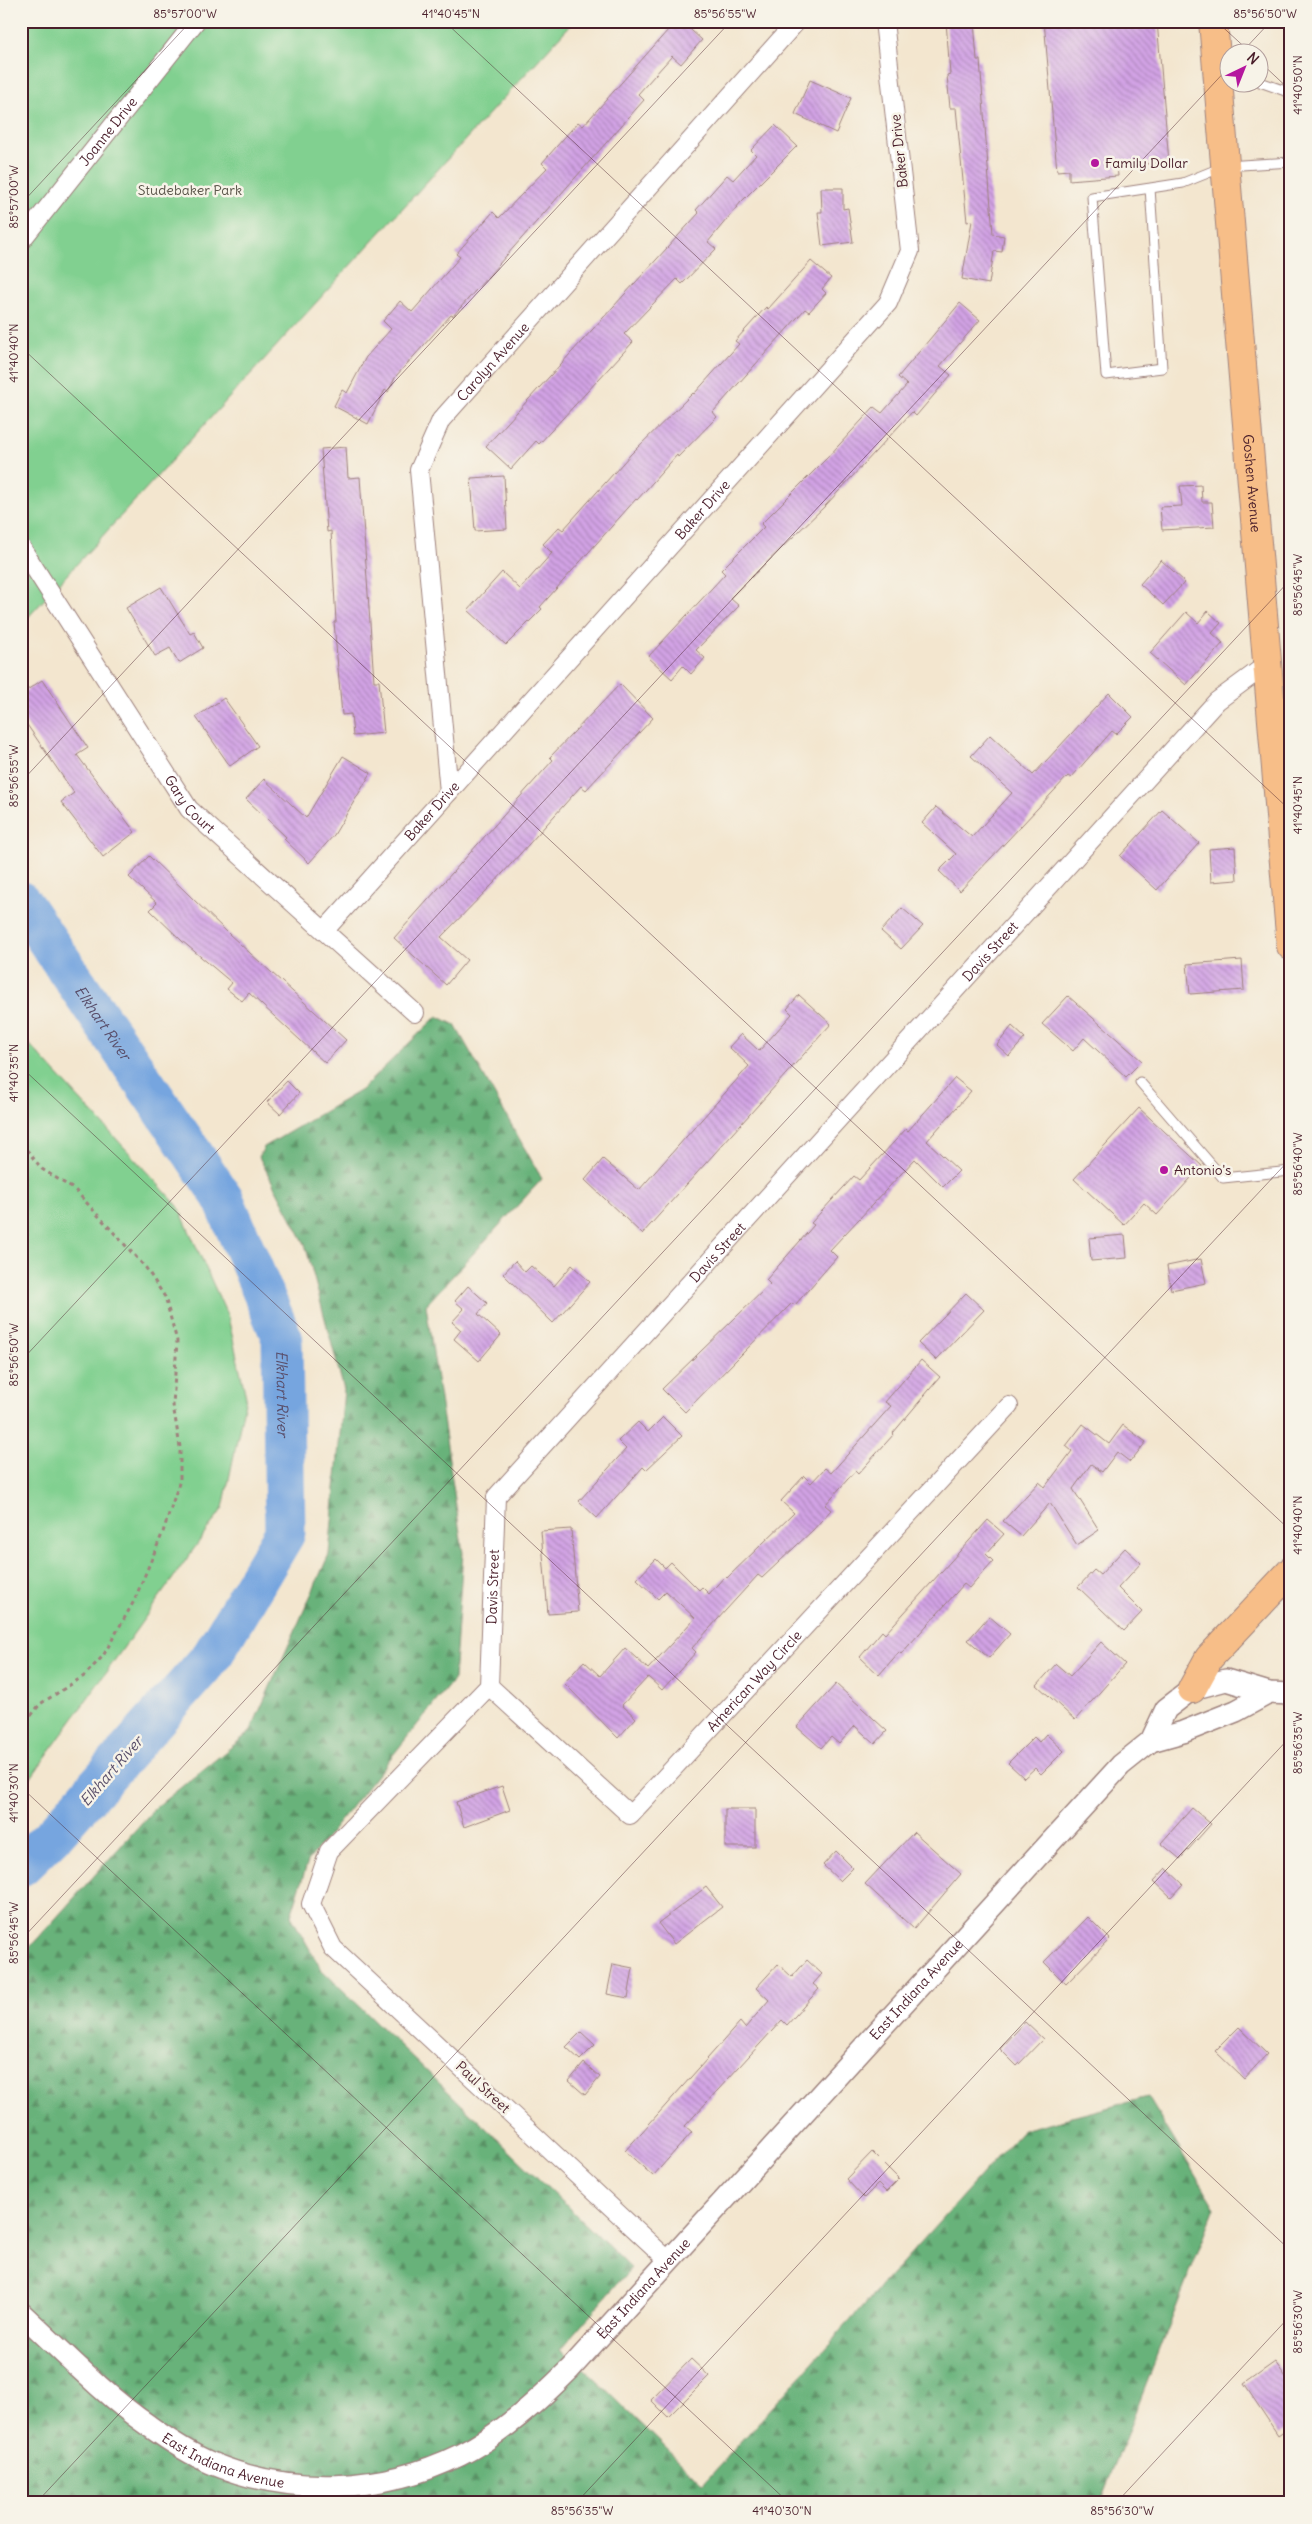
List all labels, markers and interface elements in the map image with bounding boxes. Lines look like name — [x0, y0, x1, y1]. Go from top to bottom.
text: 85°57'00"W — [153, 6, 217, 21]
text: 41°40'45"N — [422, 6, 480, 21]
text: 85°56'55"W — [694, 6, 756, 21]
text: 85°56'50"W — [1233, 6, 1297, 21]
north arrow — [1220, 42, 1270, 92]
text: N — [1243, 49, 1263, 68]
text: 41°40'50"N — [1290, 55, 1305, 115]
street label: Joanne Drive — [75, 93, 141, 170]
street label: Baker Drive — [886, 113, 912, 189]
place label: Family Dollar — [1105, 154, 1188, 172]
marker: Family Dollar — [1089, 157, 1101, 169]
text: 85°57'00"W — [6, 165, 21, 229]
park label: Studebaker Park — [138, 181, 242, 199]
street label: Carolyn Avenue — [453, 318, 533, 405]
text: 41°40'40"N — [6, 323, 21, 383]
street label: Goshen Avenue — [1239, 434, 1265, 533]
street label: Baker Drive — [671, 476, 734, 543]
text: 85°56'45"W — [1290, 554, 1305, 616]
text: 85°56'55"W — [6, 745, 21, 807]
street label: Gary Court — [161, 772, 219, 837]
text: 41°40'45"N — [1290, 776, 1305, 834]
street label: Baker Drive — [400, 777, 463, 844]
street label: Davis Street — [958, 917, 1022, 985]
water label: Elkhart River — [71, 982, 137, 1065]
text: 41°40'35"N — [6, 1044, 21, 1102]
text: 85°56'40"W — [1290, 1132, 1305, 1196]
place label: Antonio's — [1174, 1161, 1231, 1179]
marker: Antonio's — [1158, 1164, 1170, 1176]
street label: Davis Street — [686, 1218, 750, 1286]
text: 85°56'50"W — [6, 1323, 21, 1387]
water label: Elkhart River — [273, 1350, 293, 1439]
text: 41°40'40"N — [1290, 1495, 1305, 1555]
street label: Davis Street — [482, 1549, 503, 1625]
street label: American Way Circle — [703, 1627, 806, 1735]
text: 85°56'35"W — [1290, 1712, 1305, 1774]
water label: Elkhart River — [76, 1731, 148, 1810]
text: 41°40'30"N — [6, 1763, 21, 1823]
text: 85°56'45"W — [6, 1902, 21, 1964]
street label: East Indiana Avenue — [866, 1935, 967, 2044]
street label: Paul Street — [452, 2057, 514, 2117]
street label: East Indiana Avenue — [593, 2234, 694, 2343]
text: 85°56'30"W — [1290, 2290, 1305, 2354]
street label: East Indiana Avenue — [159, 2429, 285, 2492]
text: 85°56'35"W — [551, 2503, 613, 2518]
text: 41°40'30"N — [752, 2503, 812, 2518]
text: 85°56'30"W — [1090, 2503, 1154, 2518]

